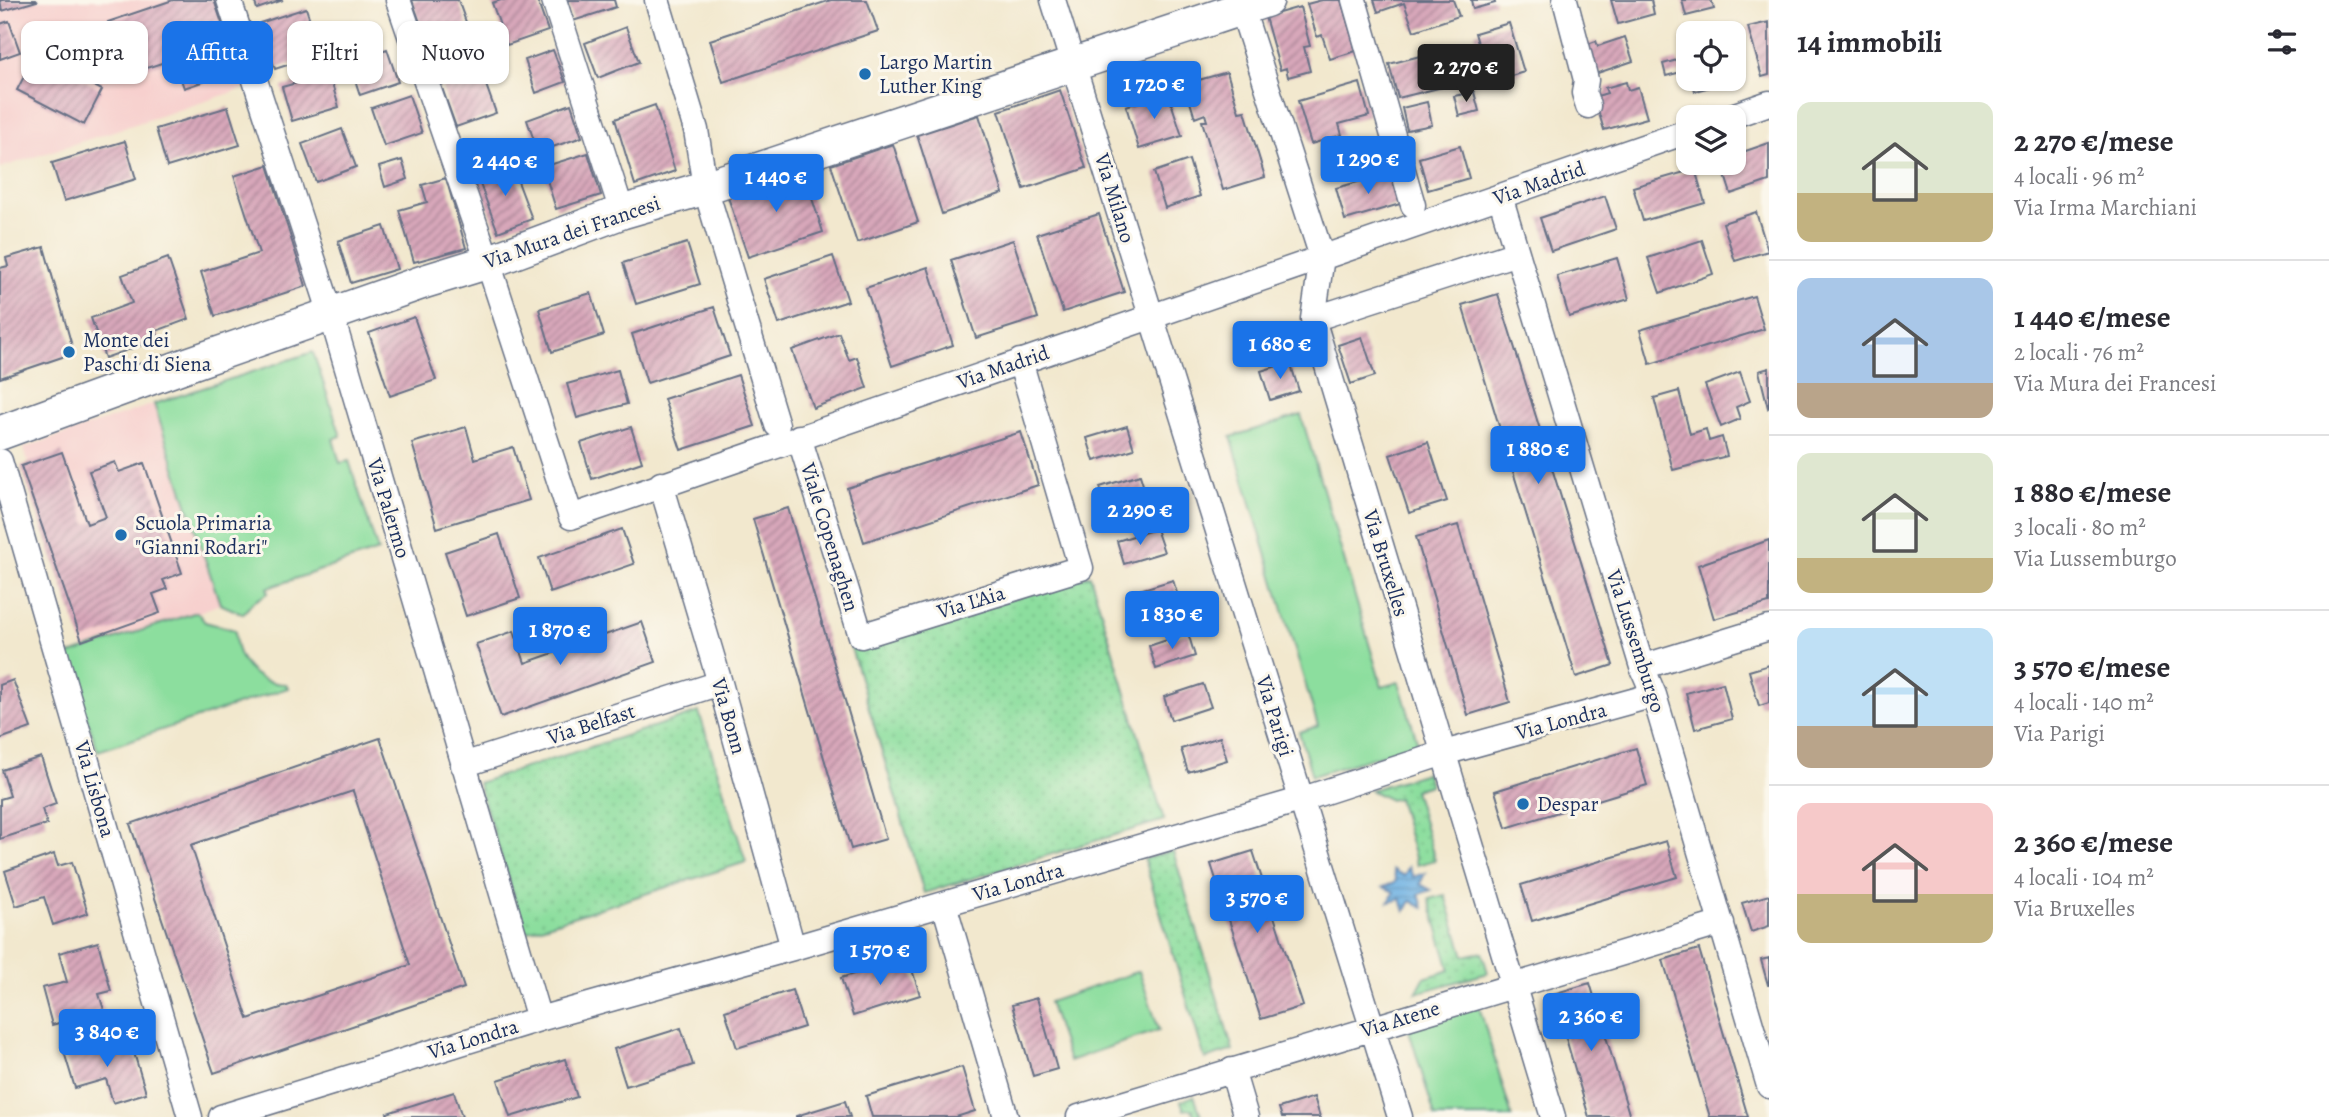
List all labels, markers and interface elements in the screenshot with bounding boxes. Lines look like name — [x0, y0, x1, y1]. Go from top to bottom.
chip: Compra — [21, 21, 148, 84]
chip: Affitta — [162, 21, 273, 84]
chip: Filtri — [287, 21, 383, 84]
chip: Nuovo — [397, 21, 509, 84]
map controls — [1676, 21, 1746, 175]
button: locate — [1676, 21, 1746, 91]
text: 14 immobili — [1797, 22, 1942, 62]
icon: filters — [2263, 23, 2301, 61]
pin: 2 270 € — [1401, 44, 1531, 104]
place label: Largo Martin Luther King — [879, 48, 992, 100]
text: 2 270 € — [1434, 51, 1498, 82]
pin: 1 720 € — [1089, 61, 1219, 121]
marker: Largo Martin Luther King — [857, 66, 873, 82]
text: 1 720 € — [1123, 68, 1185, 99]
button: layers — [1676, 105, 1746, 175]
text: 2 270 €/mese — [2014, 121, 2174, 161]
icon: home — [1853, 130, 1937, 214]
pin: 1 290 € — [1303, 136, 1433, 196]
pin: 2 440 € — [440, 138, 570, 198]
text: 1 290 € — [1337, 143, 1399, 174]
text: 2 440 € — [472, 145, 538, 176]
street label: Via Milano — [1088, 149, 1142, 246]
pin: 1 440 € — [711, 154, 841, 214]
street label: Via Madrid — [1488, 154, 1589, 212]
text: 1 440 € — [745, 161, 807, 192]
text: 4 locali · 96 m² — [2014, 161, 2144, 192]
street label: Via Mura dei Francesi — [479, 189, 664, 276]
text: Via Irma Marchiani — [2014, 192, 2197, 223]
text: 1 440 €/mese — [2014, 297, 2171, 337]
icon: home — [1853, 306, 1937, 390]
pin: 1 680 € — [1215, 322, 1345, 381]
place label: Monte dei Paschi di Siena — [83, 326, 212, 378]
text: 1 680 € — [1249, 328, 1311, 359]
text: 2 locali · 76 m² — [2014, 337, 2144, 368]
street label: Via Madrid — [952, 338, 1053, 396]
marker: Monte dei Paschi di Siena — [61, 344, 77, 360]
text: Via Mura dei Francesi — [2014, 368, 2217, 399]
pin: 1 880 € — [1473, 426, 1603, 486]
text: 1 880 € — [1506, 433, 1570, 464]
street label: Via Palermo — [360, 454, 417, 561]
street label: Viale Copenaghen — [794, 458, 866, 615]
text: 1 880 €/mese — [2014, 472, 2171, 512]
icon: home — [1853, 481, 1937, 565]
pin: 2 290 € — [1075, 488, 1205, 547]
text: 2 290 € — [1107, 494, 1173, 525]
street label: Via Bruxelles — [1356, 505, 1416, 620]
place label: Scuola Primaria "Gianni Rodari" — [135, 509, 272, 561]
text: 3 locali · 80 m² — [2014, 512, 2146, 543]
marker: Scuola Primaria "Gianni Rodari" — [113, 527, 129, 543]
text: Via Lussemburgo — [2014, 543, 2177, 574]
street label: Via Lussemburgo — [1599, 565, 1672, 716]
street label: Via L'Aia — [933, 578, 1009, 626]
pin: 1 830 € — [1107, 592, 1237, 651]
text: 1 830 € — [1141, 598, 1203, 629]
pin: 1 870 € — [495, 608, 625, 667]
text: 1 870 € — [529, 614, 591, 645]
text: 3 570 €/mese — [2014, 647, 2170, 687]
icon: home — [1853, 656, 1937, 740]
street label: Via Parigi — [1249, 671, 1301, 760]
street label: Via Bonn — [705, 674, 753, 757]
text: 4 locali · 140 m² — [2014, 687, 2154, 718]
street label: Via Londra — [1511, 695, 1610, 747]
street label: Via Belfast — [543, 697, 638, 752]
text: Via Parigi — [2014, 718, 2105, 749]
street label: Via Lisbona — [68, 736, 122, 841]
place label: Despar — [1537, 790, 1599, 818]
marker: Despar — [1515, 796, 1531, 812]
text: 2 360 €/mese — [2014, 822, 2173, 862]
icon: home — [1853, 831, 1937, 915]
street label: Via Londra — [968, 856, 1067, 909]
text: 4 locali · 104 m² — [2014, 862, 2154, 893]
pin: 3 570 € — [1192, 876, 1322, 935]
text: 3 570 € — [1226, 882, 1288, 913]
text: Via Bruxelles — [2014, 893, 2135, 924]
pin: 1 570 € — [815, 928, 945, 987]
text: 1 570 € — [850, 934, 910, 965]
pin: 2 360 € — [1526, 993, 1656, 1053]
street label: Via Atene — [1356, 994, 1443, 1045]
text: 2 360 € — [1559, 1000, 1623, 1031]
pin: 3 840 € — [42, 1010, 172, 1069]
street label: Via Londra — [423, 1012, 522, 1066]
text: 3 840 € — [75, 1016, 139, 1047]

